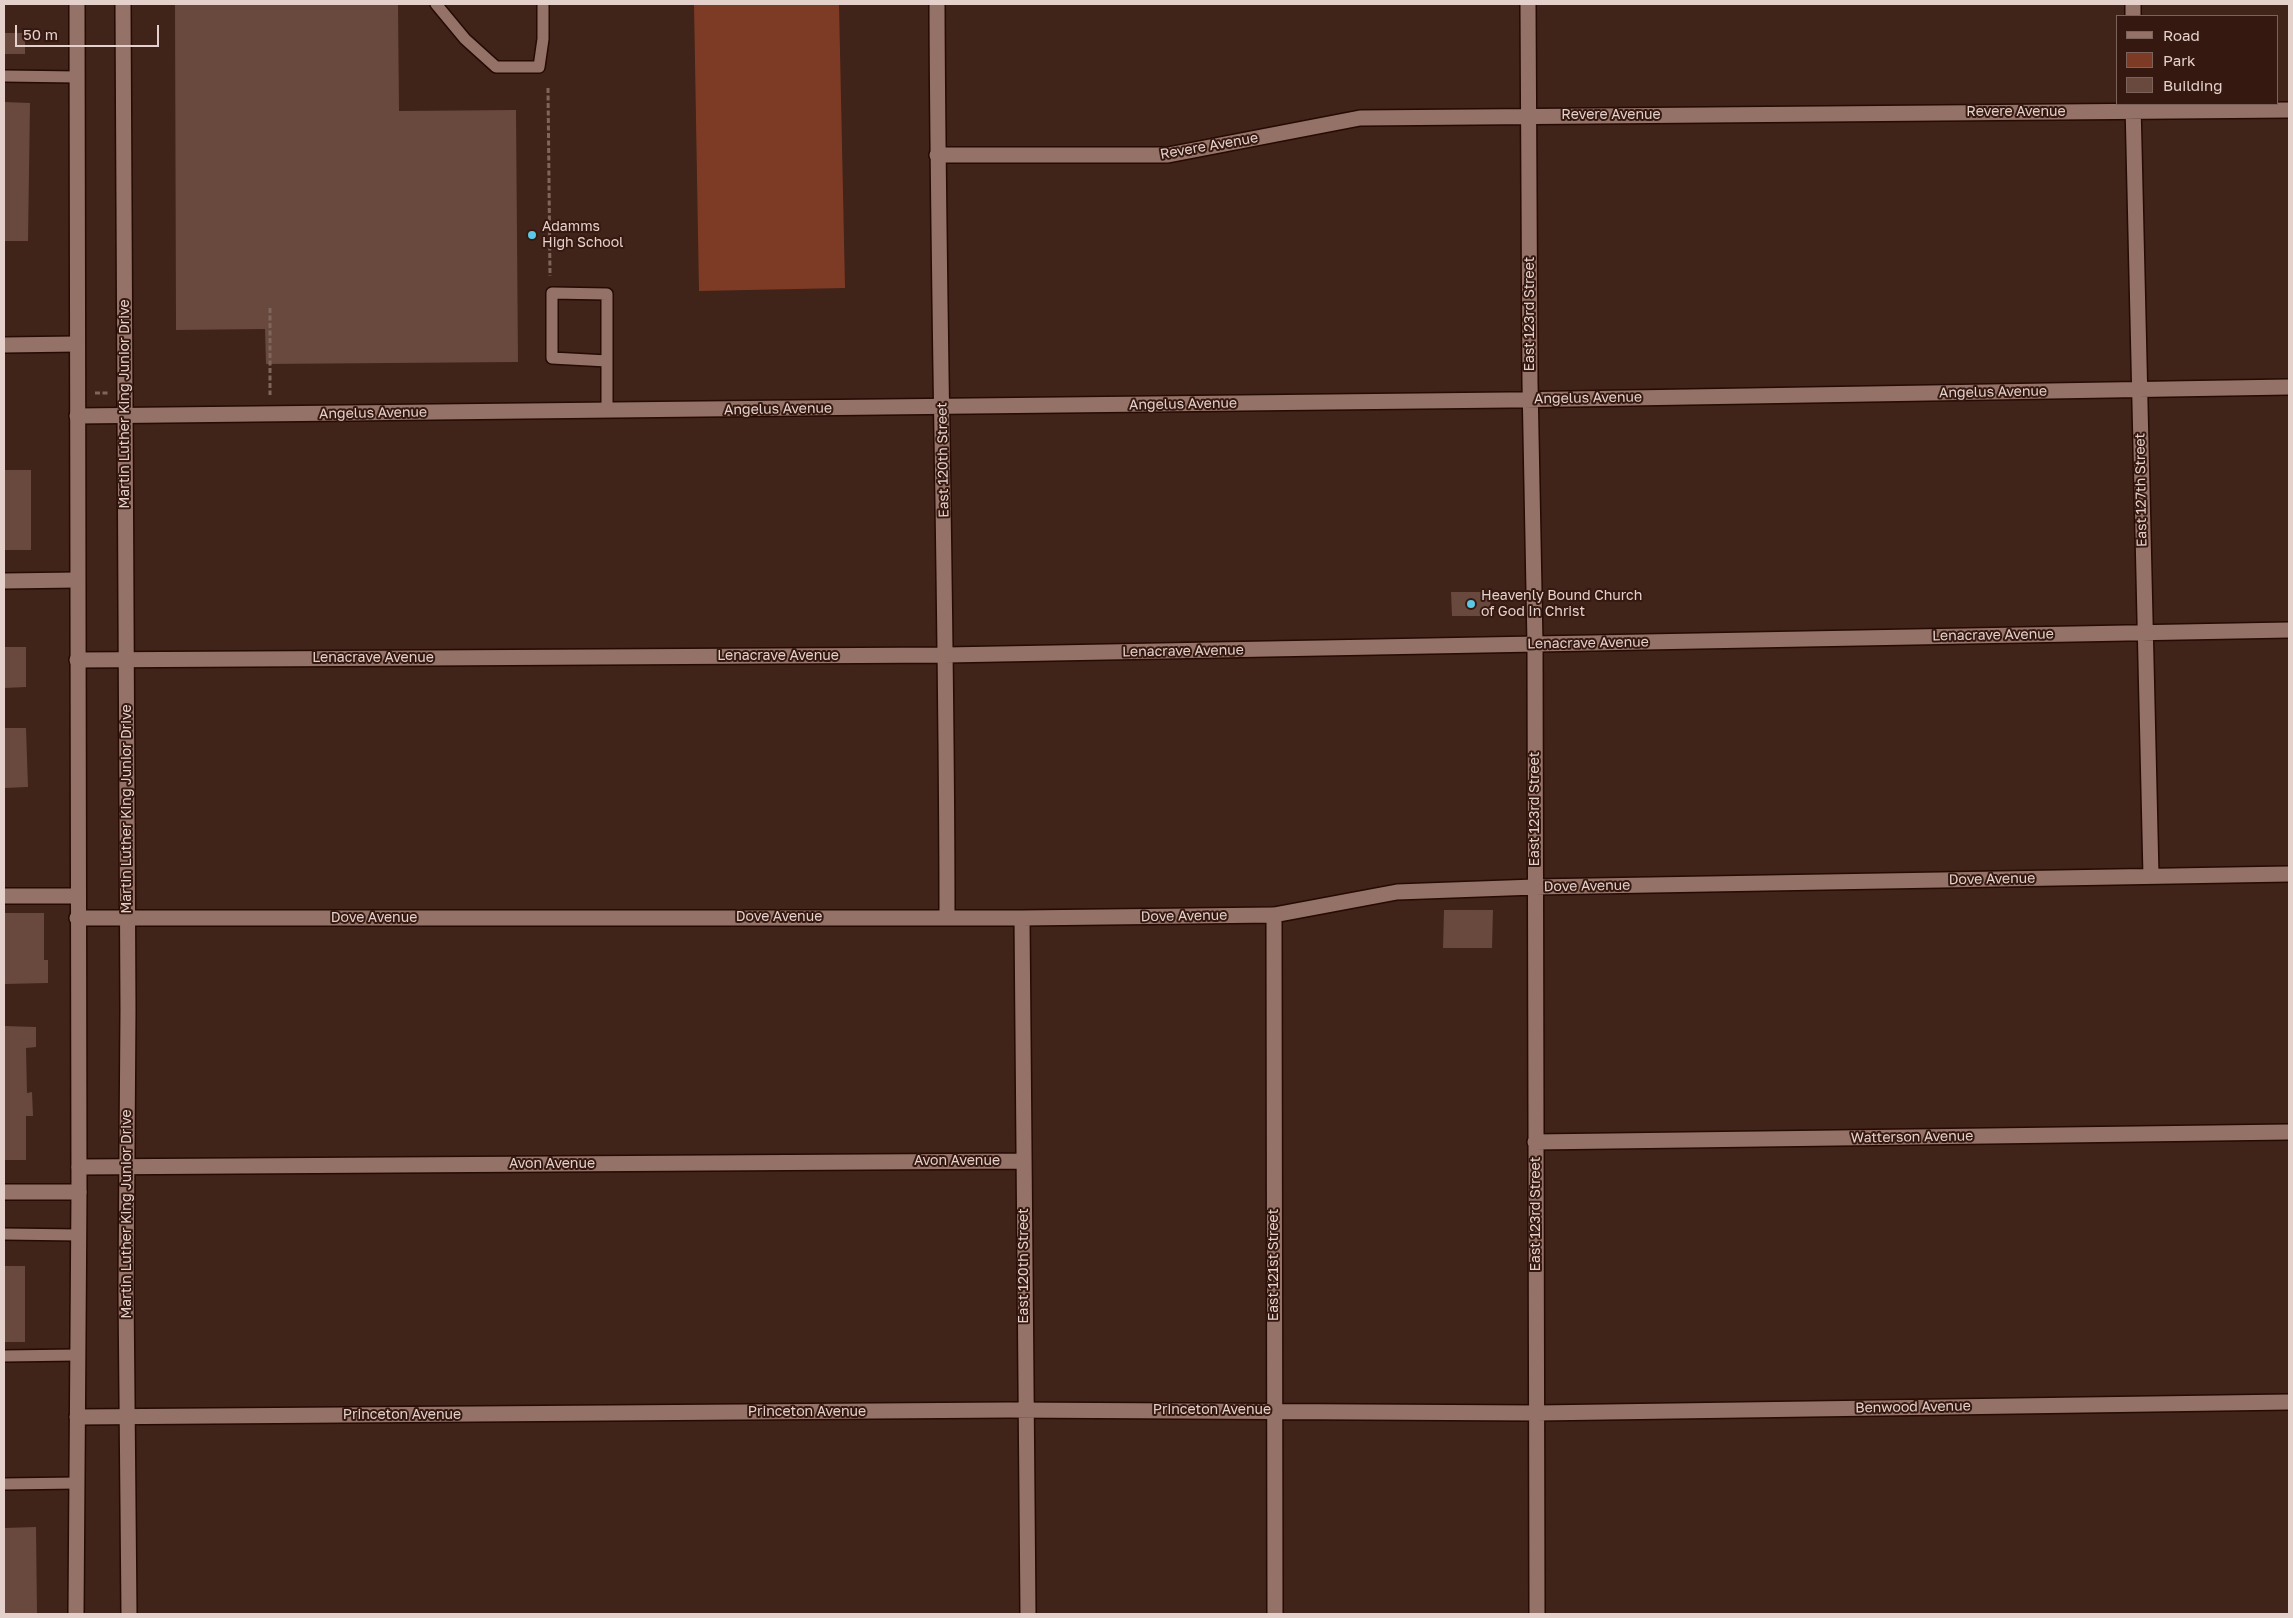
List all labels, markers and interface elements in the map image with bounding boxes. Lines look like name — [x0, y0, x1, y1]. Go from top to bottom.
scale bar — [18, 15, 161, 47]
legend — [2116, 15, 2278, 105]
text: 50 m — [23, 25, 58, 43]
text: Road — [2163, 26, 2200, 44]
text: Park — [2163, 51, 2195, 69]
text: Building — [2163, 76, 2223, 94]
street label: Revere Avenue — [1966, 104, 2066, 120]
street label: Revere Avenue — [1561, 107, 1661, 123]
street label: Revere Avenue — [1159, 129, 1259, 163]
place label: Adamms High School — [542, 219, 624, 252]
marker: Adamms High School — [526, 229, 538, 241]
street label: East 123rd Street — [1522, 257, 1538, 371]
street label: Martin Luther King Junior Drive — [117, 299, 133, 509]
street label: Angelus Avenue — [1939, 383, 2047, 401]
street label: Angelus Avenue — [1534, 389, 1642, 407]
street label: Angelus Avenue — [1129, 395, 1237, 413]
street label: Angelus Avenue — [724, 400, 832, 418]
street label: East 120th Street — [934, 402, 952, 518]
street label: Angelus Avenue — [319, 404, 427, 422]
street label: East 127th Street — [2132, 433, 2150, 547]
place label: Heavenly Bound Church of God In Christ — [1481, 588, 1642, 620]
marker: Heavenly Bound Church of God In Christ — [1465, 598, 1477, 610]
street label: Lenacrave Avenue — [1932, 626, 2054, 644]
street label: Lenacrave Avenue — [1527, 634, 1649, 652]
street label: Lenacrave Avenue — [1122, 642, 1244, 660]
street label: Lenacrave Avenue — [717, 648, 839, 664]
street label: Lenacrave Avenue — [312, 650, 434, 666]
street label: Martin Luther King Junior Drive — [119, 704, 135, 914]
street label: East 123rd Street — [1527, 752, 1543, 866]
street label: Dove Avenue — [1949, 870, 2035, 888]
street label: Dove Avenue — [1544, 877, 1630, 895]
street label: Dove Avenue — [1141, 907, 1227, 925]
street label: Dove Avenue — [736, 909, 822, 925]
street label: Dove Avenue — [331, 910, 417, 926]
street label: Martin Luther King Junior Drive — [119, 1109, 135, 1319]
street label: Watterson Avenue — [1851, 1128, 1973, 1146]
street label: Avon Avenue — [914, 1153, 1000, 1169]
street label: Avon Avenue — [509, 1156, 595, 1172]
street label: East 123rd Street — [1528, 1157, 1544, 1271]
street label: East 120th Street — [1016, 1208, 1032, 1324]
street label: East 121st Street — [1266, 1209, 1282, 1321]
street label: Benwood Avenue — [1855, 1398, 1971, 1416]
street label: Princeton Avenue — [1153, 1402, 1271, 1418]
street label: Princeton Avenue — [748, 1404, 866, 1420]
street label: Princeton Avenue — [343, 1407, 461, 1423]

